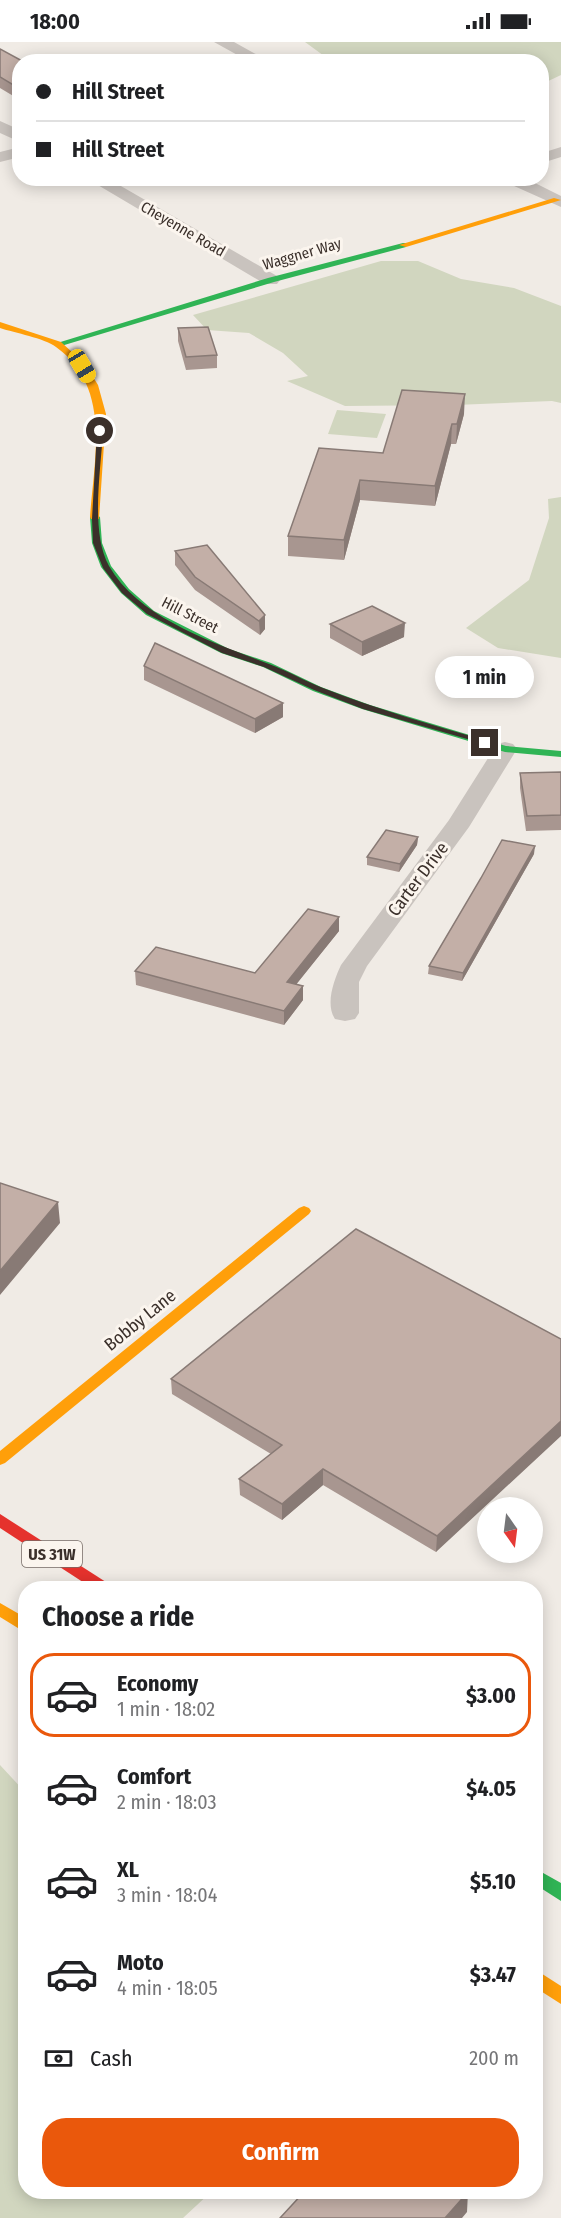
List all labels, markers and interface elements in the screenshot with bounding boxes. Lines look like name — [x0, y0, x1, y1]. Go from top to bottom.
text: 18:00 — [30, 8, 80, 35]
text: Hill Street — [72, 78, 164, 105]
text: Hill Street — [72, 136, 164, 163]
street label: Cheyenne Road — [138, 198, 228, 260]
street label: Waggner Way — [261, 234, 344, 274]
car — [65, 346, 99, 386]
route start — [86, 417, 113, 444]
street label: Hill Street — [159, 593, 221, 637]
callout: 1 min — [436, 656, 534, 698]
text: 1 min — [463, 665, 506, 689]
route end — [471, 729, 498, 756]
street label: Carter Drive — [383, 837, 453, 920]
street label: Bobby Lane — [100, 1284, 180, 1356]
north arrow — [477, 1497, 543, 1563]
map controls — [477, 1497, 543, 1563]
road number: US 31W — [22, 1541, 82, 1567]
text: Choose a ride — [42, 1601, 194, 1633]
icon: car — [45, 1668, 99, 1722]
text: Economy — [117, 1670, 198, 1697]
text: $3.00 — [466, 1682, 516, 1709]
text: 1 min · 18:02 — [117, 1697, 215, 1721]
icon: car — [45, 1761, 99, 1815]
text: Comfort — [117, 1763, 191, 1790]
text: $4.05 — [466, 1775, 516, 1802]
text: 2 min · 18:03 — [117, 1790, 216, 1814]
icon: car — [45, 1854, 99, 1908]
text: XL — [117, 1856, 139, 1883]
text: $5.10 — [470, 1868, 516, 1895]
text: 3 min · 18:04 — [117, 1883, 217, 1907]
icon: car — [45, 1947, 99, 2001]
text: Moto — [117, 1949, 164, 1976]
text: $3.47 — [470, 1961, 516, 1988]
text: 4 min · 18:05 — [117, 1976, 218, 2000]
icon: cash — [42, 2042, 75, 2075]
text: Cash — [90, 2045, 133, 2072]
text: 200 m — [469, 2046, 519, 2070]
button: Confirm — [42, 2118, 519, 2187]

